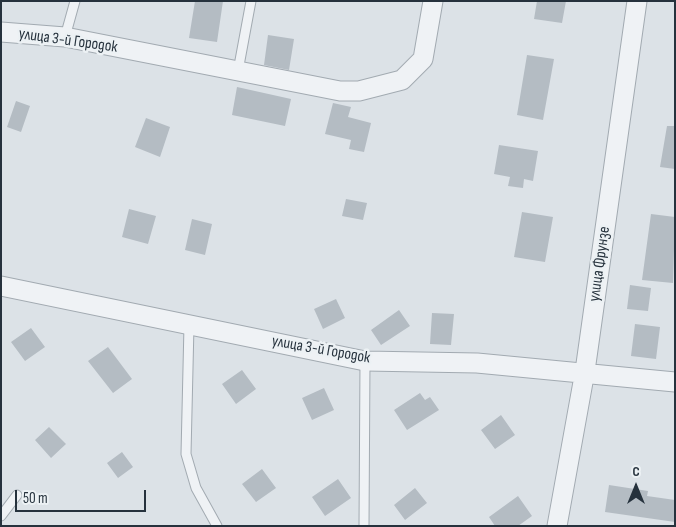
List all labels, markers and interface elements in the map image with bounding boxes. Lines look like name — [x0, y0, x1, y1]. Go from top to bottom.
street label: улица 3-й Городок — [17, 25, 119, 57]
street label: улица Фрунзе — [585, 225, 615, 303]
street label: улица 3-й Городок — [270, 332, 372, 368]
north arrow — [611, 462, 661, 512]
text: С — [632, 463, 640, 480]
scale bar — [18, 480, 149, 512]
text: 50 m — [23, 489, 48, 508]

